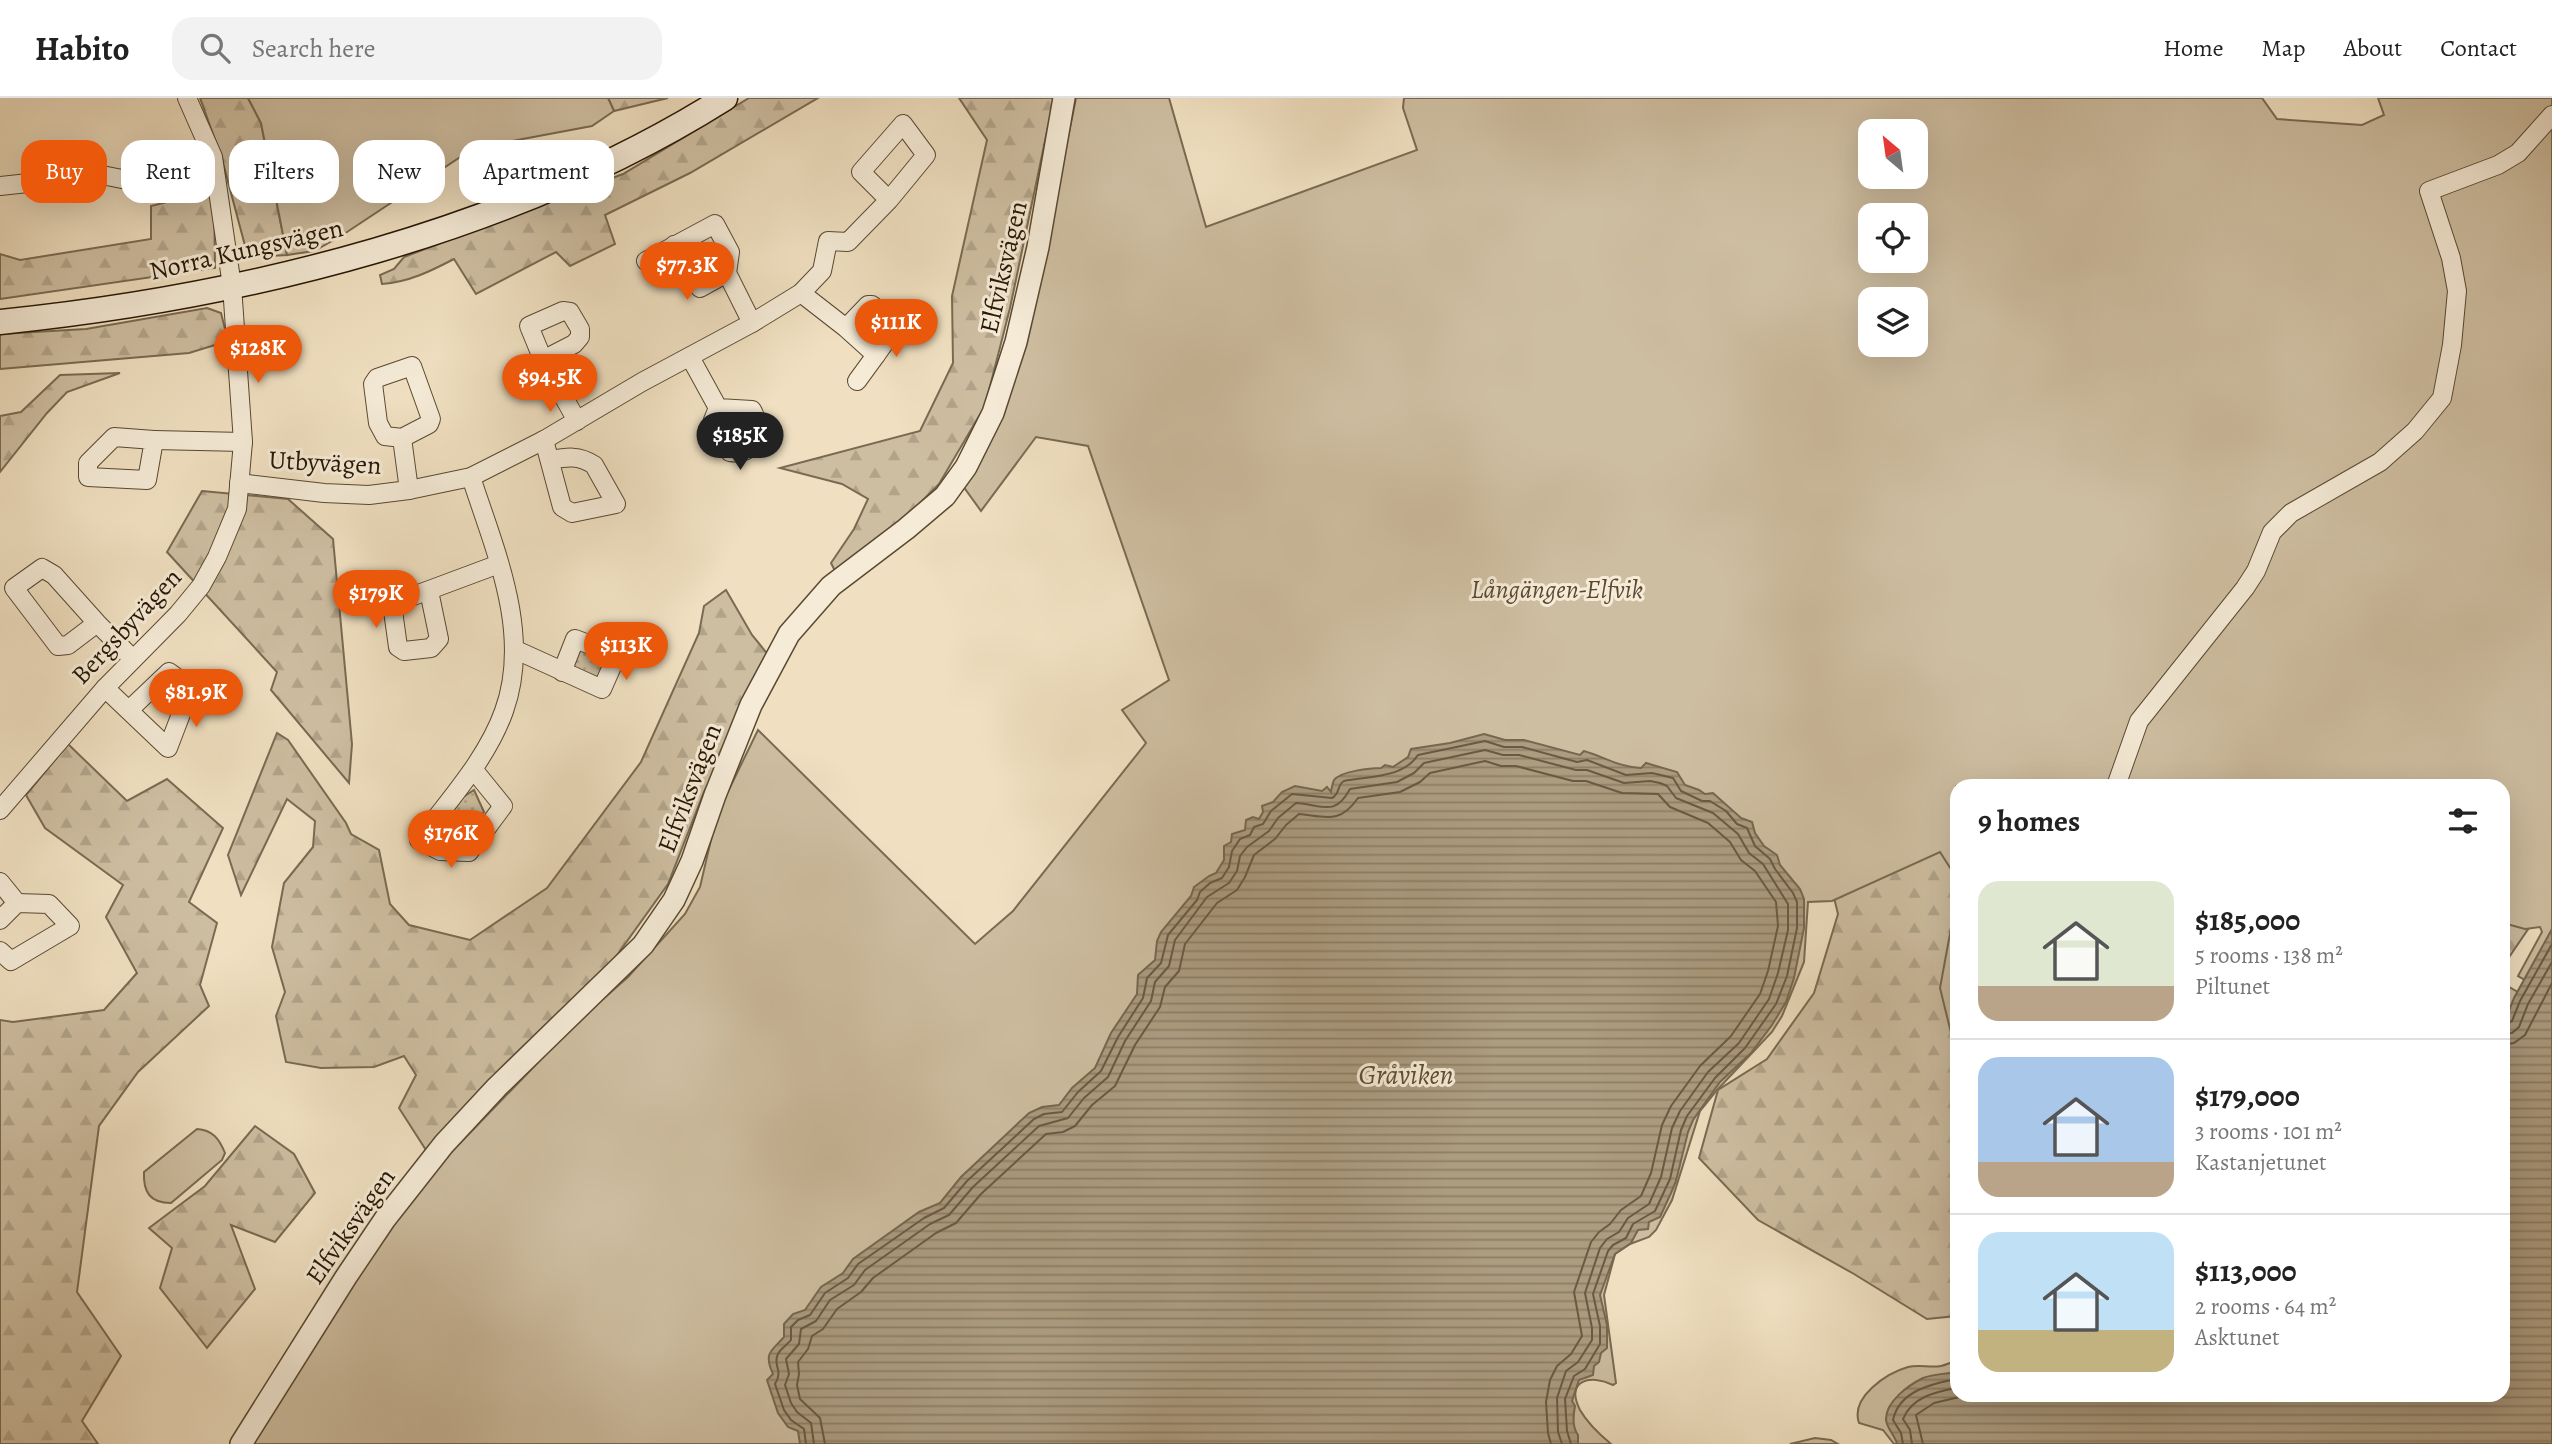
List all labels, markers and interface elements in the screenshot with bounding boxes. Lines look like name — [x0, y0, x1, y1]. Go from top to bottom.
search box — [172, 17, 662, 80]
text: Habito — [35, 26, 130, 71]
icon: search — [196, 29, 234, 67]
text: Search here — [252, 31, 375, 66]
text: Home — [2163, 32, 2224, 64]
text: Map — [2262, 32, 2306, 64]
text: About — [2344, 32, 2402, 64]
text: Contact — [2440, 32, 2517, 64]
north arrow — [1858, 119, 1928, 189]
map controls — [1858, 119, 1928, 357]
chip: Buy — [21, 140, 107, 203]
chip: Rent — [121, 140, 215, 203]
chip: Filters — [229, 140, 339, 203]
chip: New — [353, 140, 445, 203]
chip: Apartment — [459, 140, 614, 203]
street label: Elfviksvägen — [971, 198, 1036, 337]
button: locate — [1858, 203, 1928, 273]
street label: Norra Kungsvägen — [146, 210, 346, 289]
pin: $77.3K — [630, 242, 744, 302]
text: $77.3K — [656, 249, 718, 280]
button: layers — [1858, 287, 1928, 357]
pin: $111K — [847, 300, 945, 359]
text: $111K — [871, 306, 921, 337]
pin: $128K — [209, 326, 307, 385]
text: $128K — [230, 332, 286, 363]
pin: $94.5K — [493, 354, 607, 414]
text: $94.5K — [518, 361, 582, 392]
pin: $185K — [691, 412, 789, 472]
text: $185K — [713, 419, 767, 450]
street label: Utbyvägen — [268, 442, 382, 483]
street label: Bergsbyvägen — [63, 561, 189, 692]
pin: $179K — [327, 570, 425, 630]
park label: Långängen-Elfvik — [1471, 572, 1643, 607]
text: $179K — [349, 577, 403, 608]
pin: $113K — [577, 622, 675, 682]
text: $113K — [600, 629, 652, 660]
pin: $81.9K — [139, 670, 253, 729]
text: $81.9K — [165, 676, 227, 707]
street label: Elfviksvägen — [649, 719, 730, 857]
text: 9 homes — [1978, 801, 2080, 841]
icon: filters — [2444, 802, 2482, 840]
pin: $176K — [402, 810, 500, 870]
text: $176K — [424, 817, 478, 848]
text: $185,000 — [2195, 900, 2300, 940]
icon: home — [2034, 909, 2118, 993]
text: 5 rooms · 138 m² — [2195, 940, 2343, 971]
text: Piltunet — [2195, 971, 2270, 1002]
water label: Gråviken — [1359, 1056, 1453, 1094]
text: $179,000 — [2195, 1076, 2300, 1116]
icon: home — [2034, 1085, 2118, 1169]
text: 3 rooms · 101 m² — [2195, 1116, 2342, 1147]
text: Kastanjetunet — [2195, 1147, 2327, 1178]
street label: Elfviksvägen — [297, 1161, 403, 1292]
text: $113,000 — [2195, 1251, 2297, 1291]
icon: home — [2034, 1260, 2118, 1344]
text: 2 rooms · 64 m² — [2195, 1291, 2336, 1322]
text: Asktunet — [2195, 1322, 2280, 1353]

